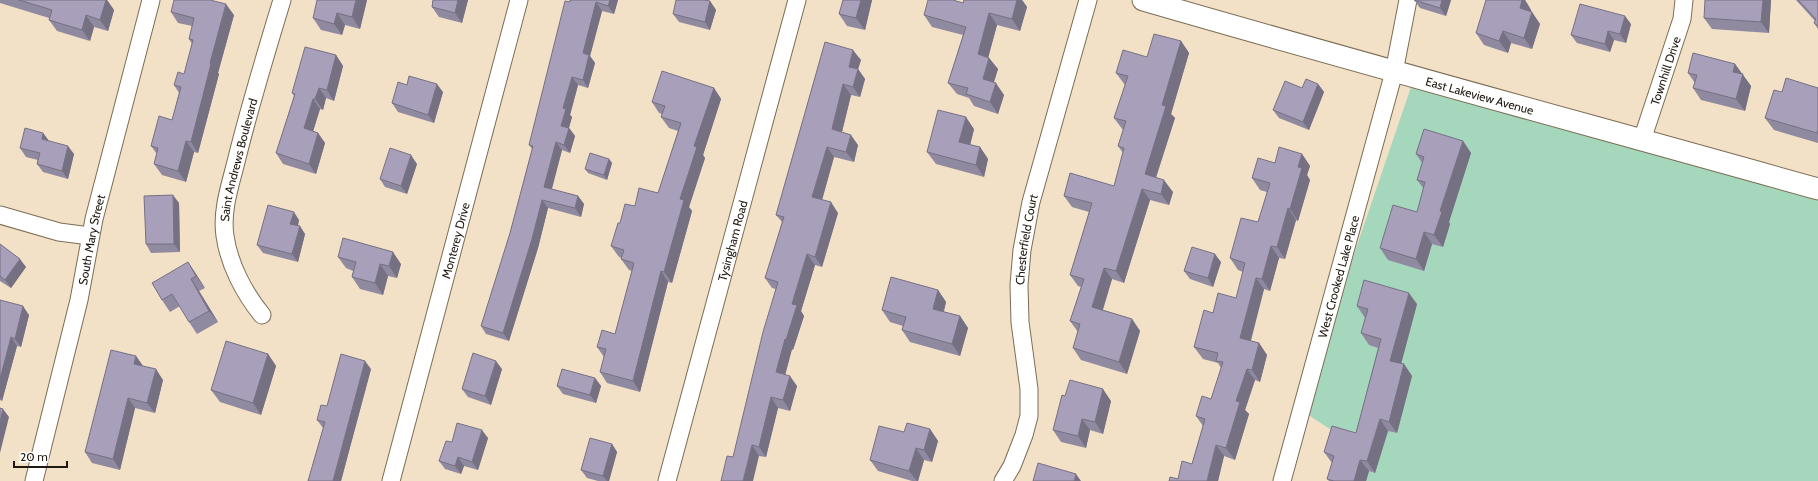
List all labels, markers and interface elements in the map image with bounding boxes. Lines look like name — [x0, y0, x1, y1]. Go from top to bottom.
street label: Townhill Drive — [1647, 34, 1683, 107]
street label: East Lakeview Avenue — [1424, 73, 1535, 117]
street label: Saint Andrews Boulevard — [217, 96, 260, 222]
street label: Chesterfield Court — [1012, 192, 1040, 286]
street label: South Mary Street — [74, 193, 108, 286]
street label: Tysingham Road — [714, 199, 750, 283]
street label: Monterey Drive — [438, 201, 472, 280]
street label: West Crooked Lake Place — [1314, 214, 1362, 339]
scale bar — [14, 443, 67, 469]
text: 20 m — [20, 449, 48, 464]

